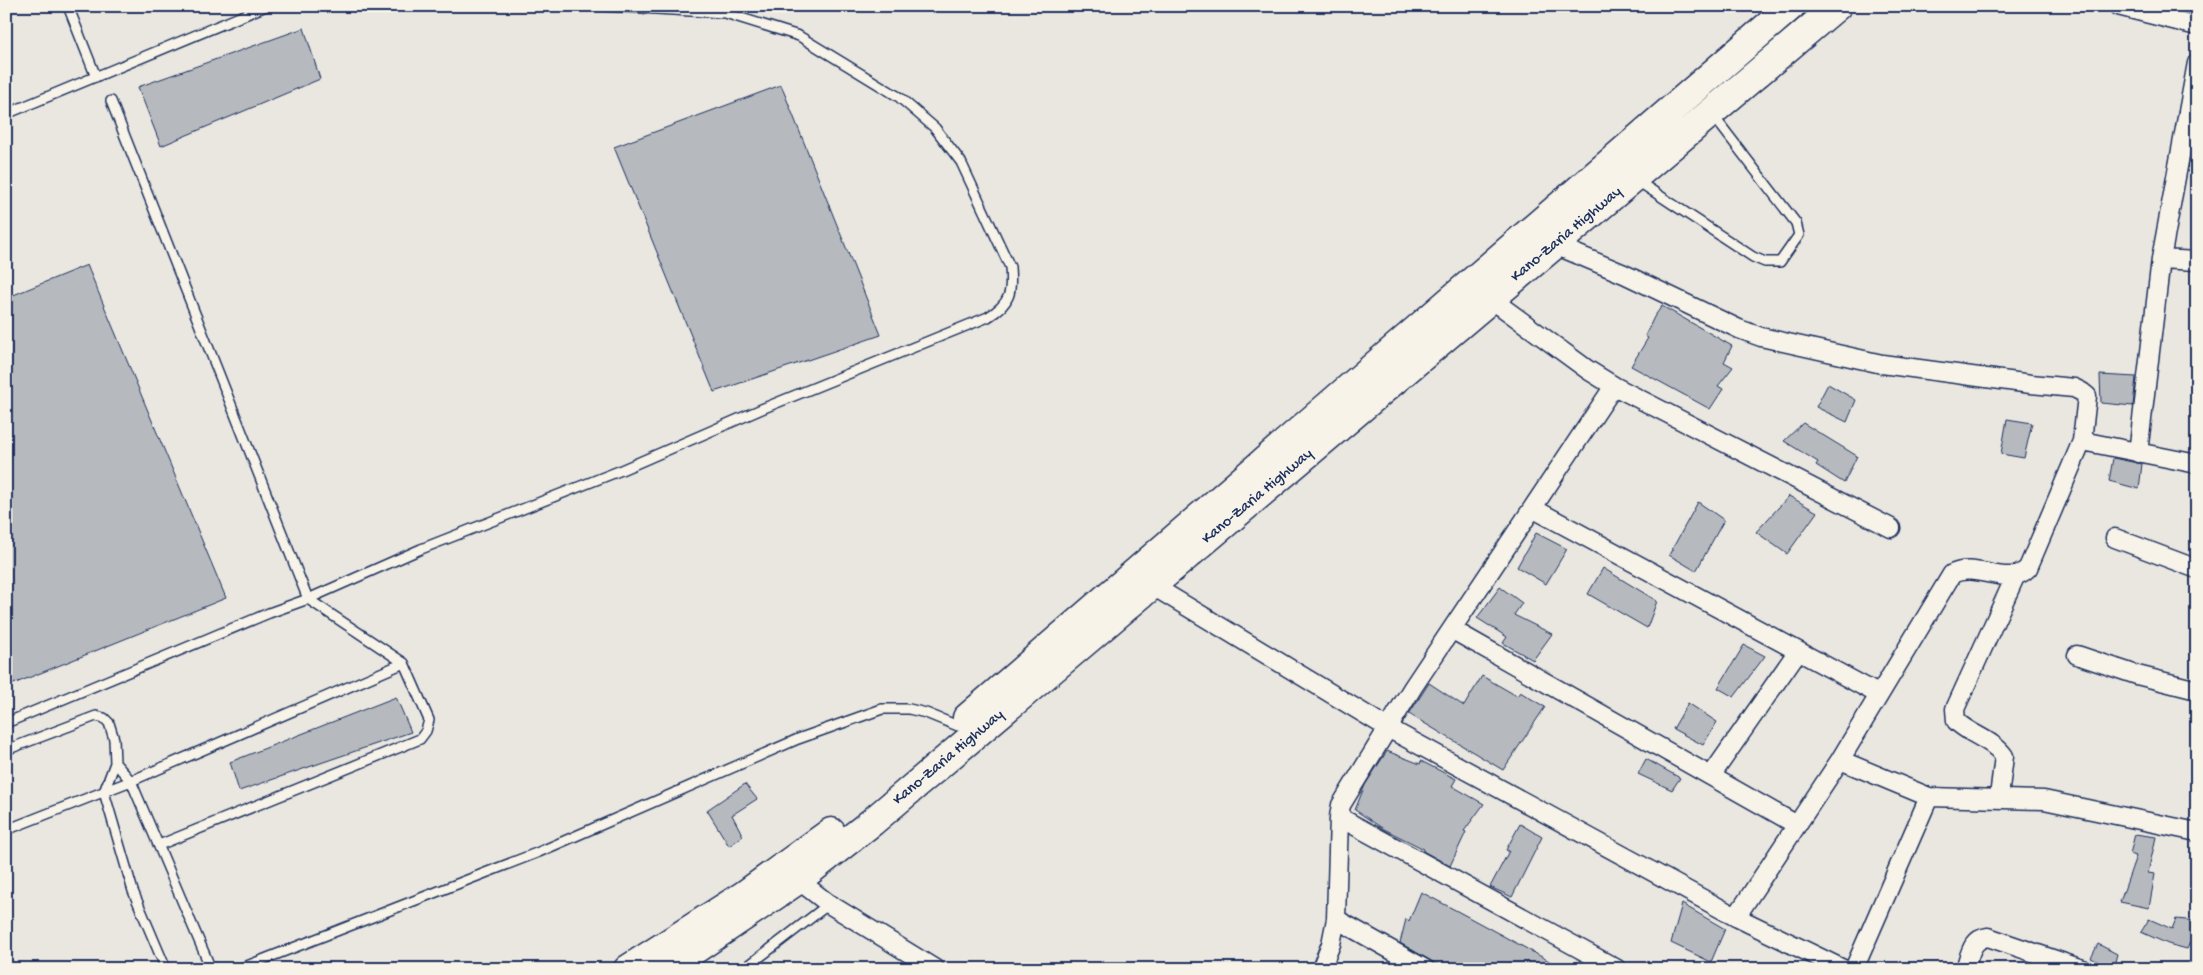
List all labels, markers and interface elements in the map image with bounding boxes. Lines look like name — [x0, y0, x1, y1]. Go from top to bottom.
street label: Kano-Zaria Highway — [1508, 183, 1626, 287]
street label: Kano-Zaria Highway — [1199, 445, 1317, 549]
street label: Kano-Zaria Highway — [890, 706, 1008, 810]

